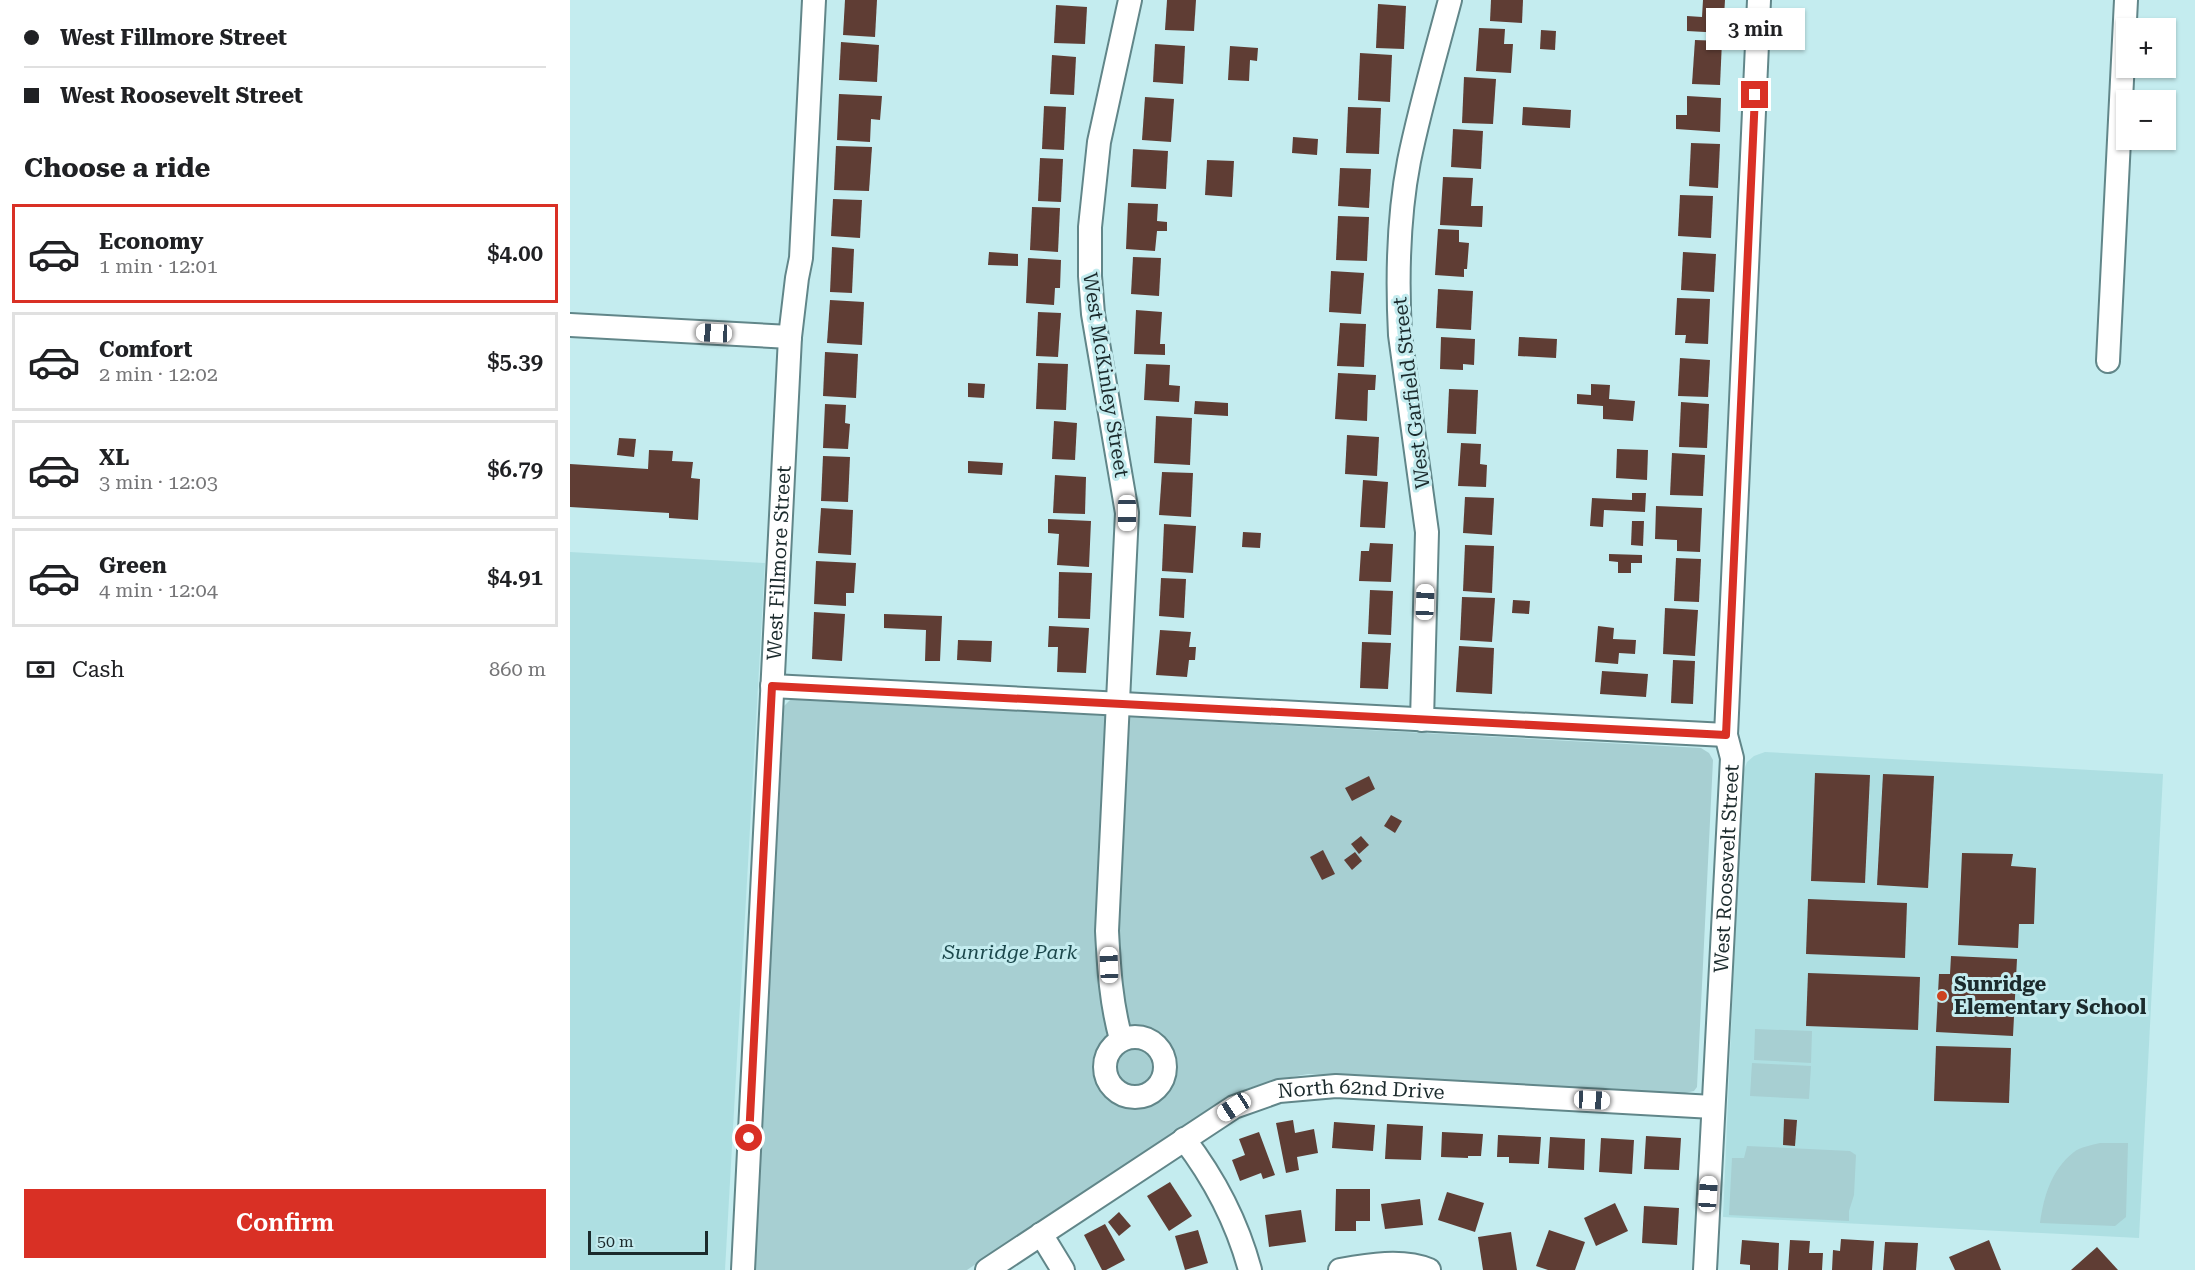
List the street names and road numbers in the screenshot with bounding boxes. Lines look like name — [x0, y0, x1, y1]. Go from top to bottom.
street label: West McKinley Street — [1078, 271, 1134, 480]
street label: West Garfield Street — [1387, 295, 1435, 490]
street label: West Fillmore Street — [762, 464, 796, 661]
street label: West Roosevelt Street — [1709, 763, 1744, 974]
street label: North 62nd Drive — [1276, 1074, 1445, 1104]

